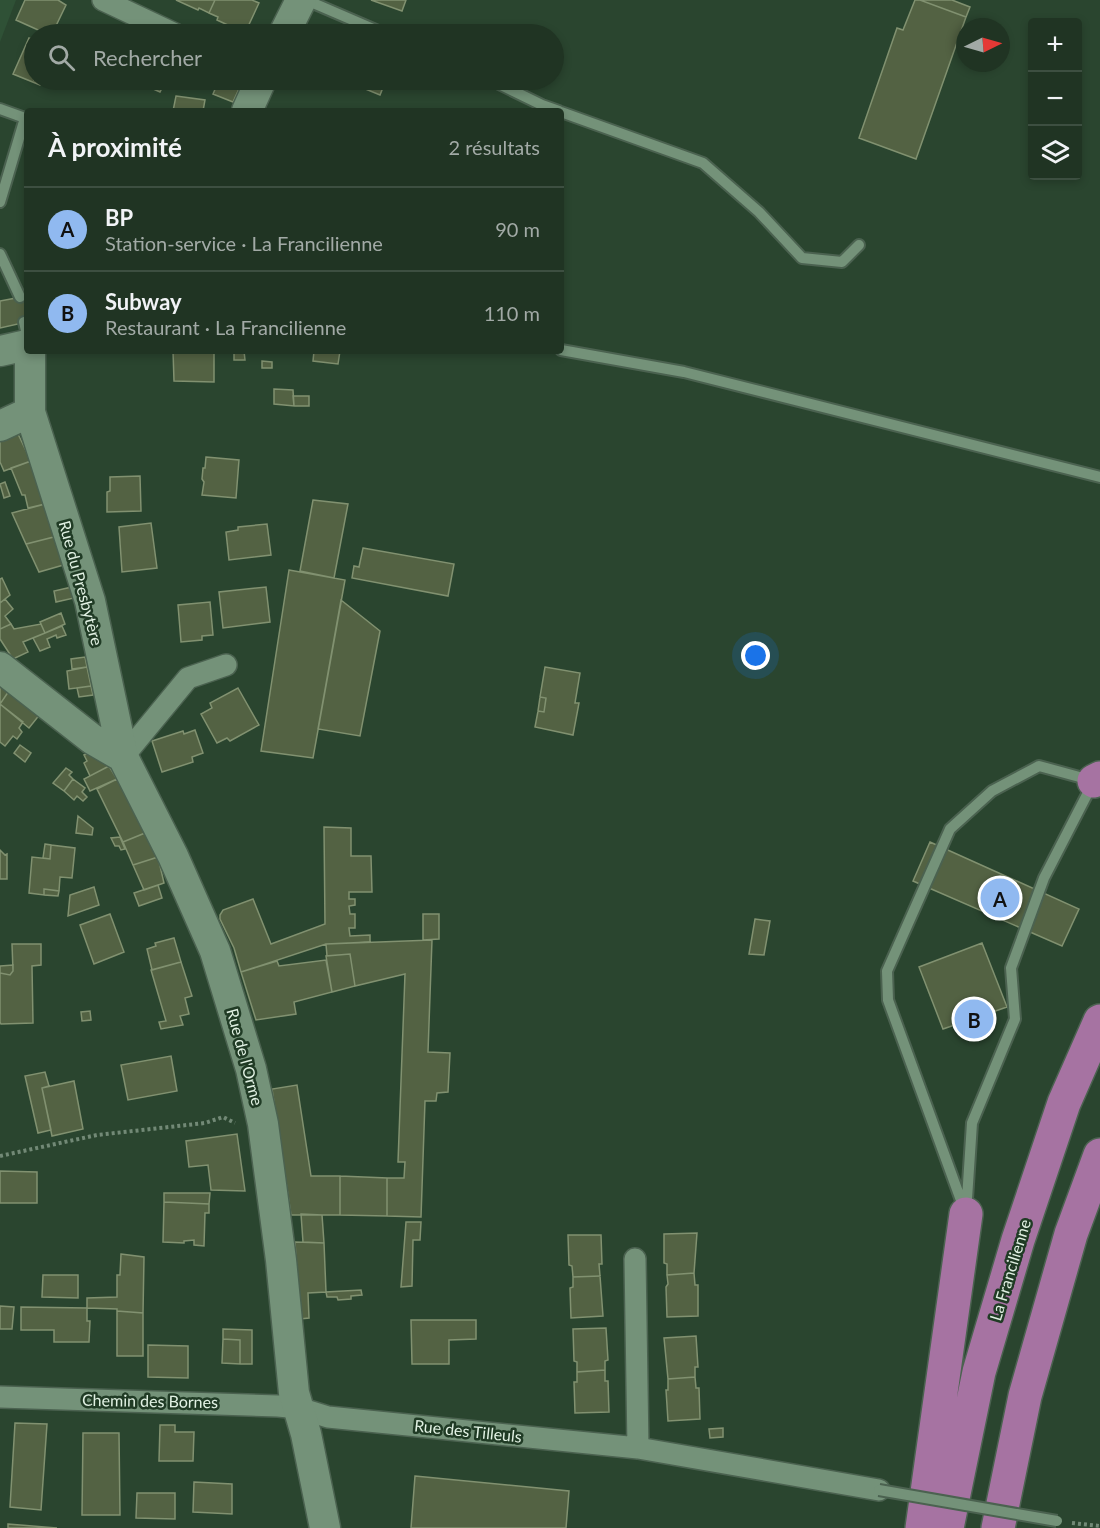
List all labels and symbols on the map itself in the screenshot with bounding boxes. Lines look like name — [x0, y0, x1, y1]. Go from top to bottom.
north arrow — [956, 18, 1010, 72]
street label: Rue du Presbytère — [56, 518, 107, 647]
your location — [741, 641, 770, 670]
pin: A — [980, 876, 1020, 920]
pin: B — [954, 996, 994, 1042]
street label: Rue de l'Orme — [223, 1006, 268, 1108]
street label: La Francilienne — [985, 1217, 1034, 1323]
street label: Chemin des Bornes — [82, 1390, 218, 1411]
street label: Rue des Tilleuls — [413, 1415, 523, 1446]

